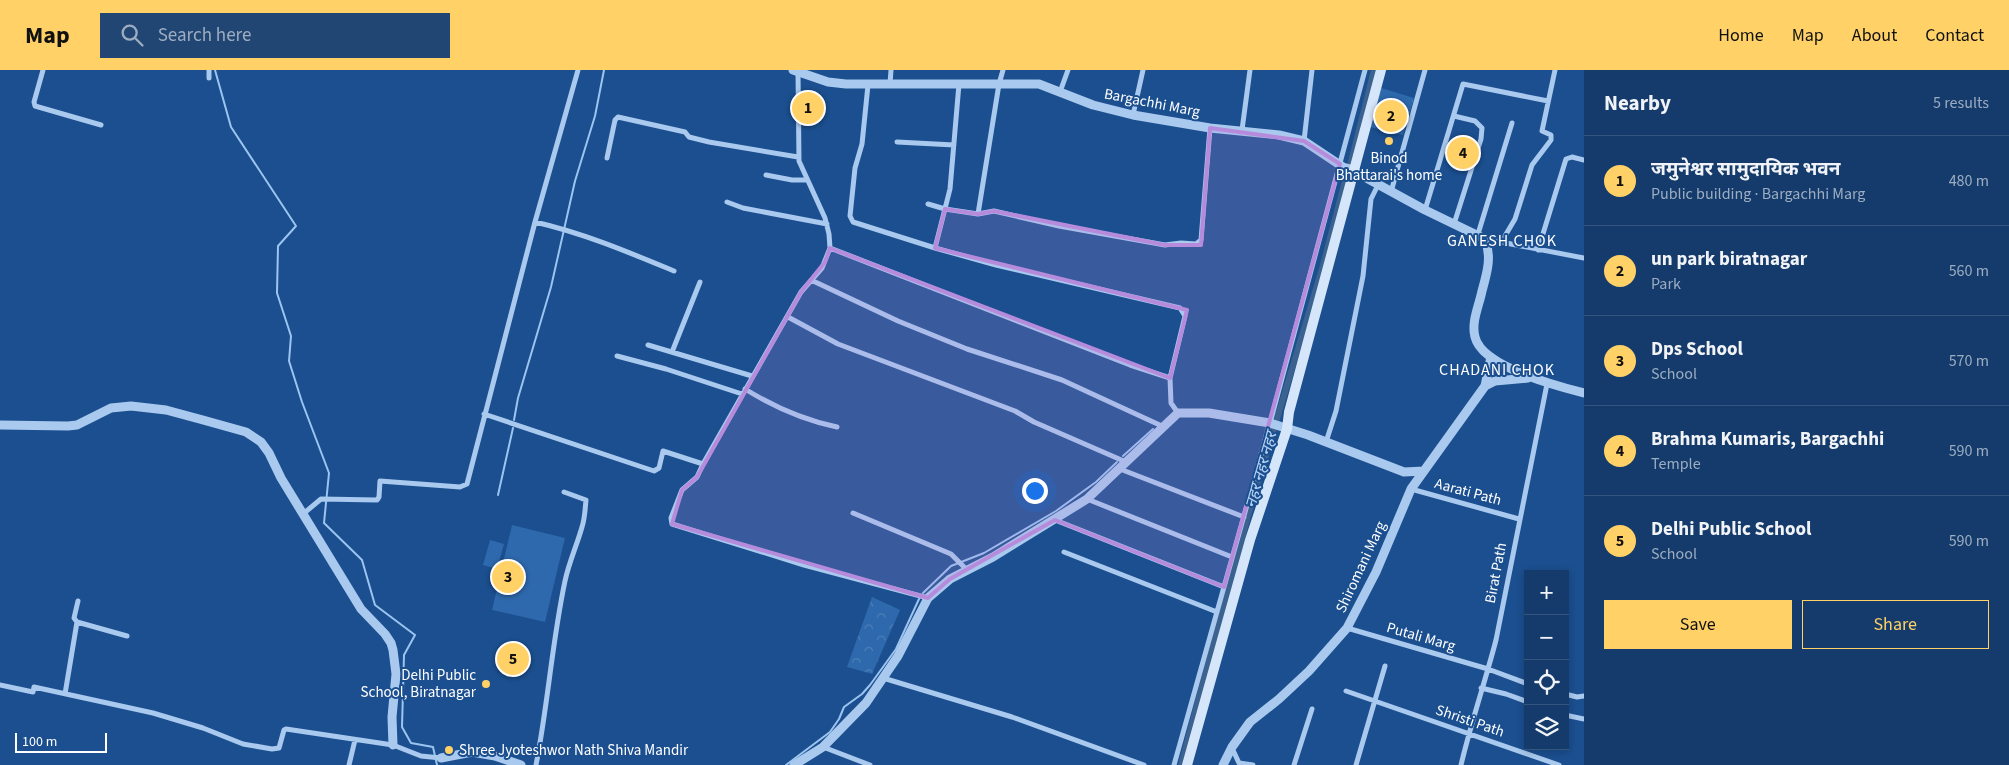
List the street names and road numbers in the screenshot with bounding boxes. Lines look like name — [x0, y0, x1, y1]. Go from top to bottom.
street label: Bargachhi Marg — [1102, 83, 1202, 123]
street label: Aarati Path — [1432, 473, 1504, 511]
street label: Shiromani Marg — [1331, 517, 1392, 616]
street label: Birat Path — [1480, 541, 1512, 605]
street label: Putali Marg — [1384, 617, 1458, 657]
street label: Shristi Path — [1433, 699, 1507, 743]

